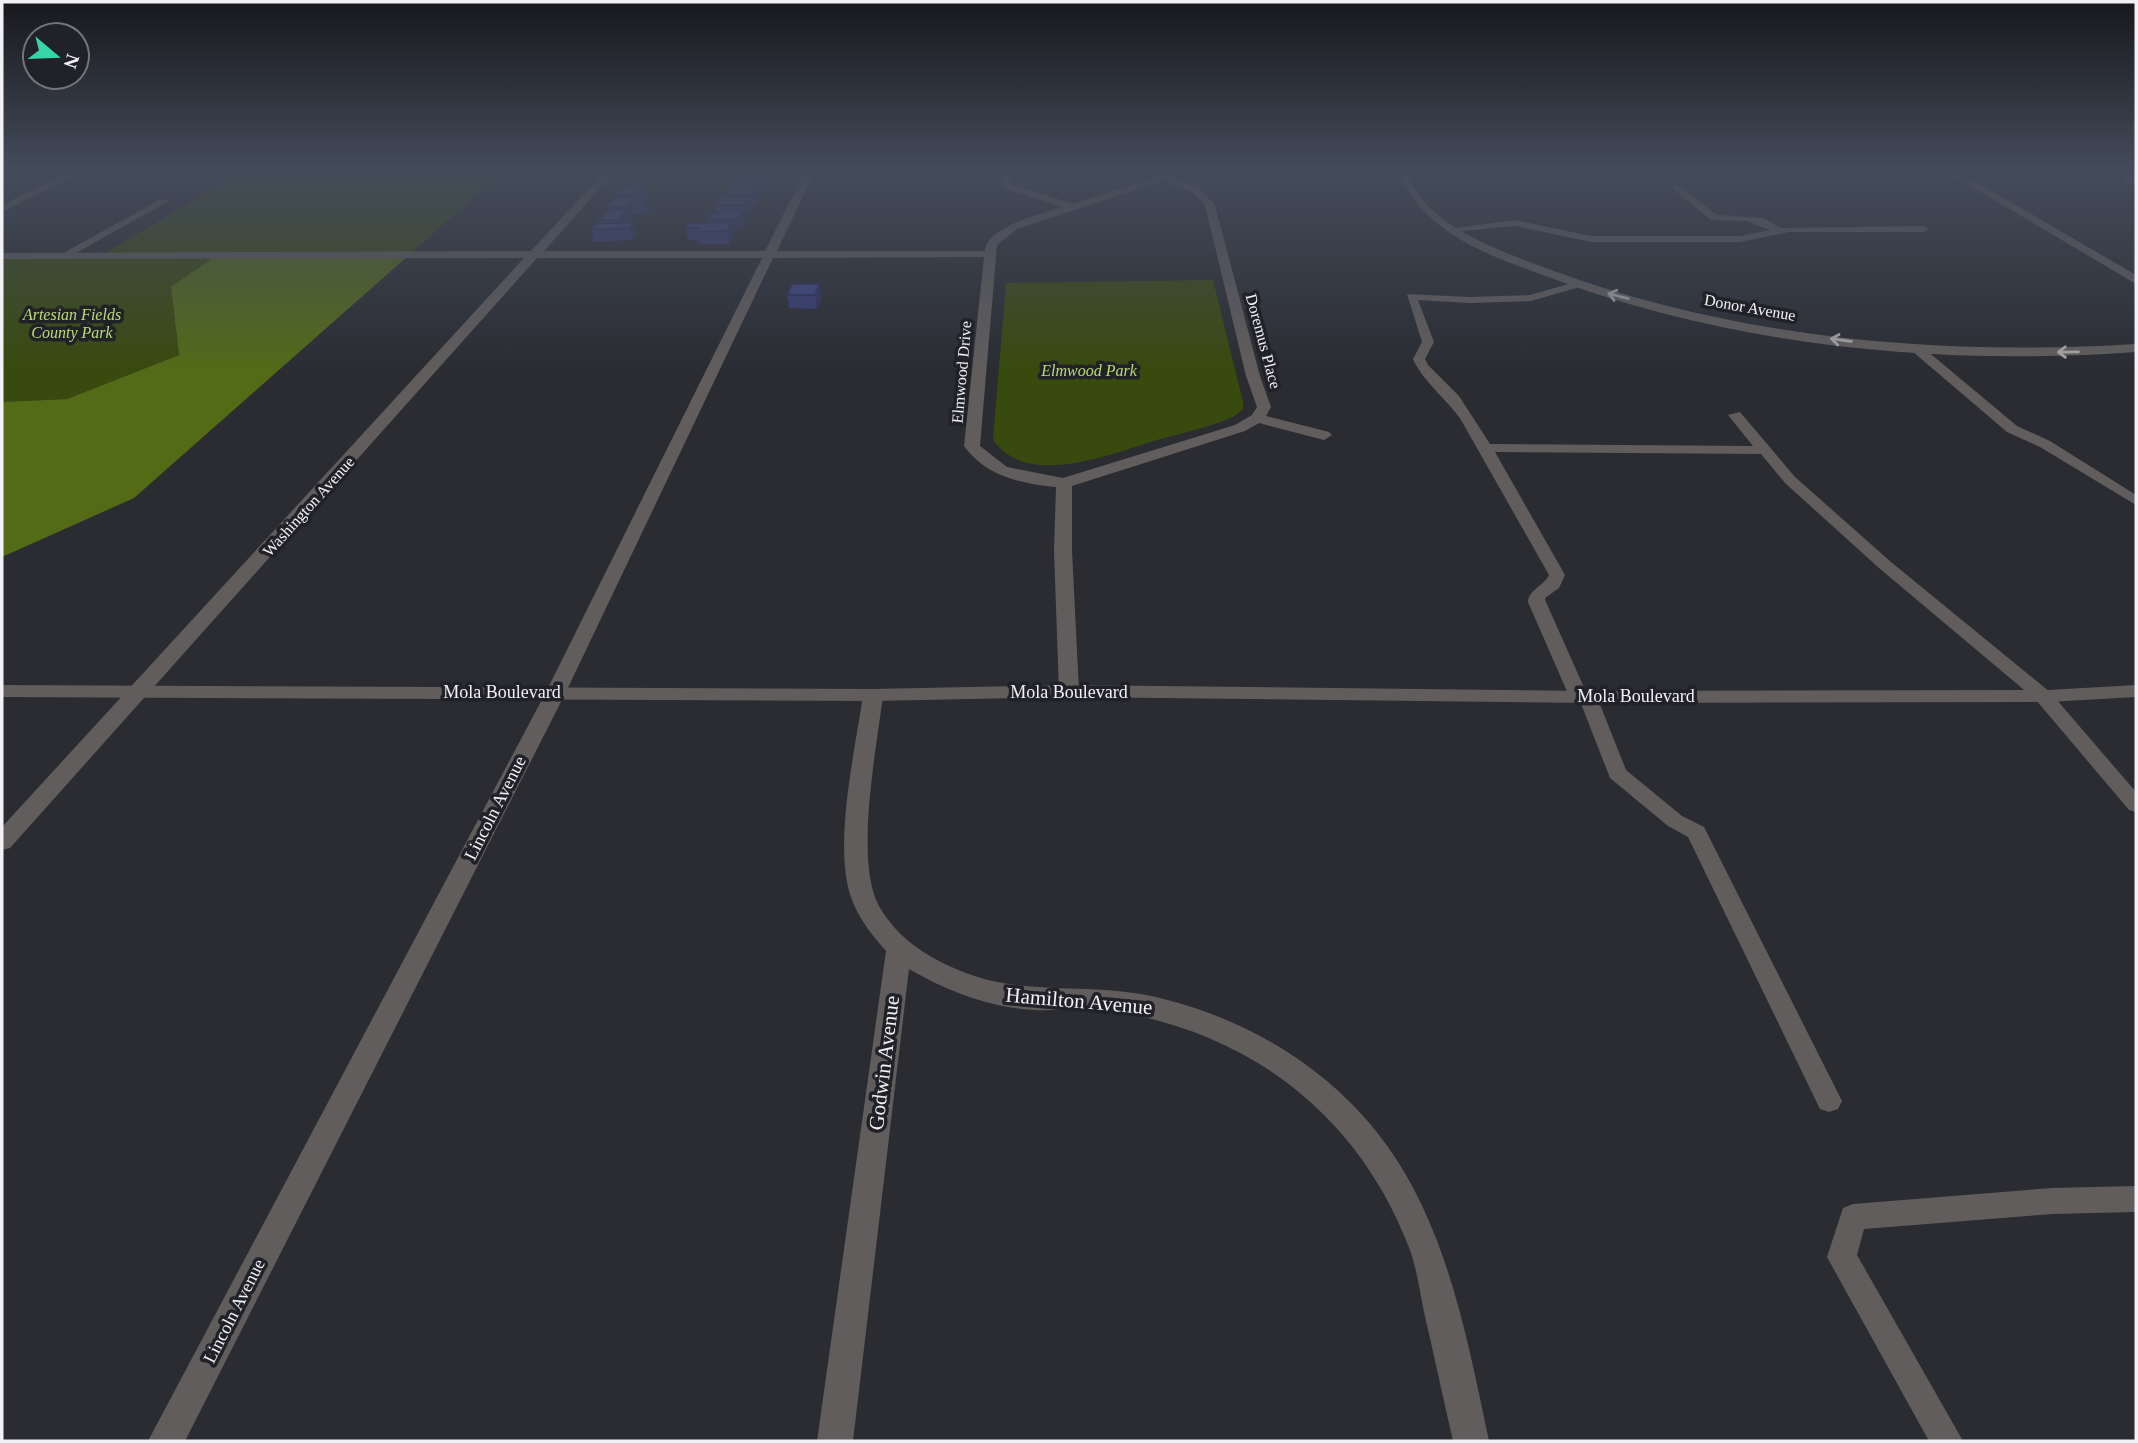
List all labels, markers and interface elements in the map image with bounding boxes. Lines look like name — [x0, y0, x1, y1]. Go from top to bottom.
north arrow — [21, 21, 91, 91]
text: N — [59, 51, 84, 72]
one-way arrow — [1607, 289, 1630, 302]
street label: Donor Avenue — [1703, 291, 1797, 324]
street label: Doremus Place — [1243, 292, 1284, 390]
park label: Artesian Fields County Park — [22, 306, 121, 342]
street label: Elmwood Drive — [949, 320, 974, 424]
one-way arrow — [1830, 333, 1853, 346]
one-way arrow — [2057, 345, 2080, 359]
park label: Elmwood Park — [1040, 362, 1138, 379]
street label: Washington Avenue — [259, 453, 358, 560]
street label: Mola Boulevard — [443, 682, 561, 702]
street label: Mola Boulevard — [1010, 682, 1128, 702]
street label: Mola Boulevard — [1577, 686, 1695, 706]
street label: Lincoln Avenue — [460, 753, 530, 863]
street label: Hamilton Avenue — [1005, 983, 1153, 1019]
street label: Godwin Avenue — [864, 994, 904, 1132]
street label: Lincoln Avenue — [199, 1256, 269, 1366]

